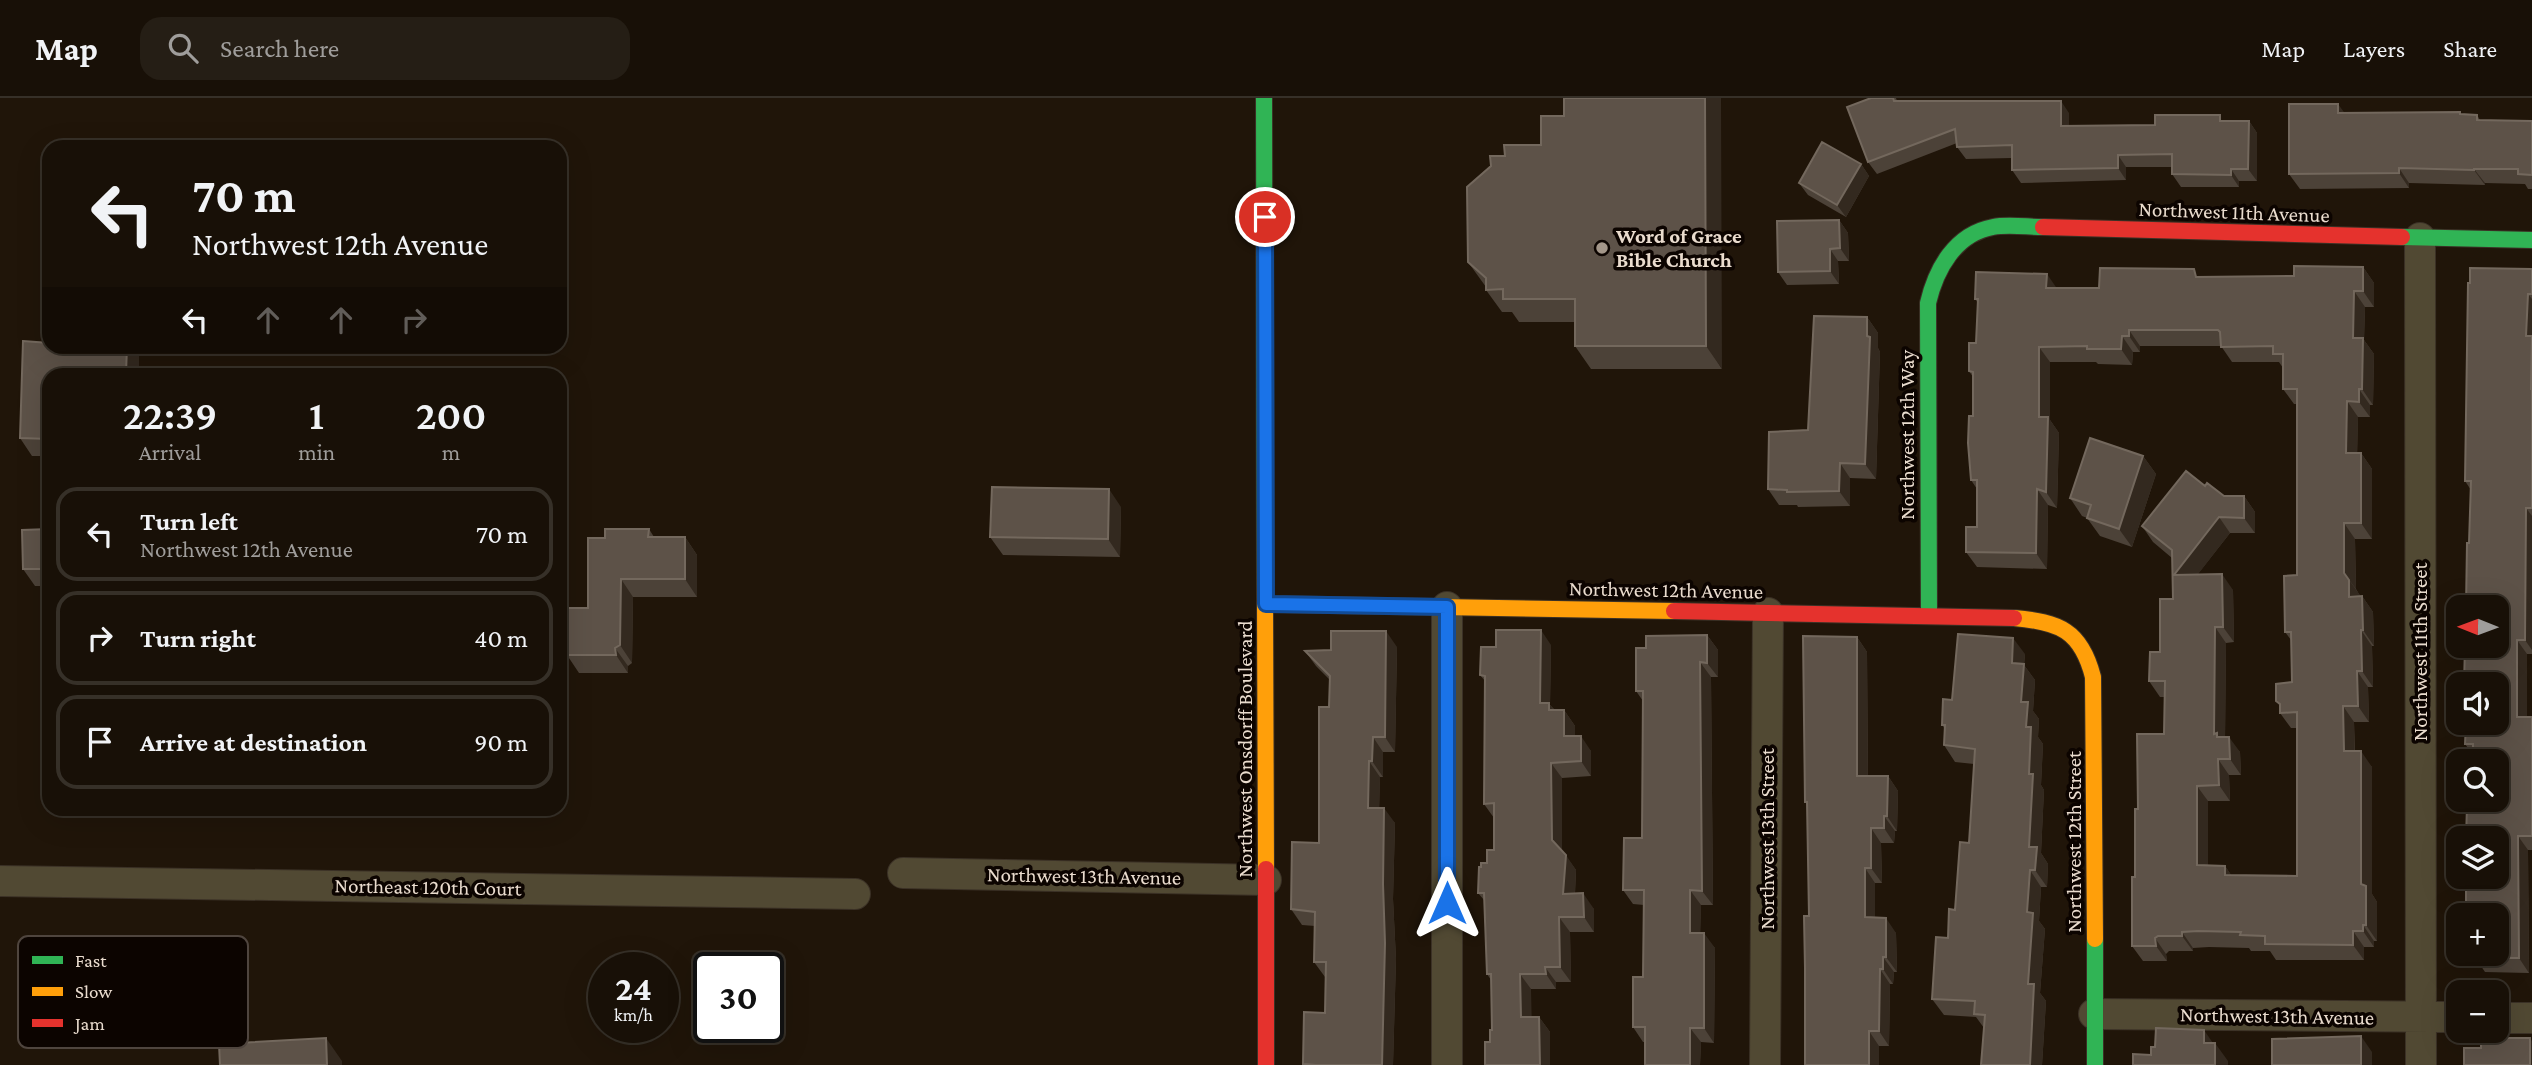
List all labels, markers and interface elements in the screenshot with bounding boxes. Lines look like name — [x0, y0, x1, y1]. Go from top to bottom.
search box — [140, 17, 630, 80]
icon: search — [164, 29, 202, 67]
text: Map — [35, 30, 98, 67]
text: Search here — [220, 34, 339, 63]
text: Map — [2261, 35, 2305, 62]
text: Layers — [2343, 35, 2405, 62]
text: Share — [2443, 35, 2497, 62]
icon: left — [77, 168, 168, 259]
text: 70 m — [192, 168, 296, 223]
pin — [1235, 187, 1295, 247]
street label: Northwest 11th Avenue — [2138, 197, 2330, 227]
icon: arrive — [1246, 198, 1284, 236]
place label: Word of Grace Bible Church — [1615, 224, 1742, 272]
text: Northwest 12th Avenue — [192, 226, 488, 262]
marker: Word of Grace Bible Church — [1594, 240, 1610, 256]
icon: left — [176, 301, 214, 339]
icon: ahead — [249, 301, 287, 339]
icon: ahead — [322, 301, 360, 339]
icon: right — [395, 301, 433, 339]
street label: Northwest 12th Way — [1895, 350, 1919, 520]
text: 22:39 — [123, 391, 217, 438]
text: 1 — [309, 391, 324, 438]
text: 200 — [416, 391, 486, 438]
text: Arrival — [139, 439, 201, 465]
text: min — [298, 439, 335, 465]
text: m — [442, 439, 460, 465]
text: Turn left — [140, 507, 238, 536]
icon: left — [81, 515, 119, 553]
text: 70 m — [476, 520, 528, 549]
text: Northwest 12th Avenue — [140, 536, 353, 562]
street label: Northwest 11th Street — [2408, 562, 2432, 741]
street label: Northwest 12th Avenue — [1569, 576, 1763, 604]
north arrow — [2446, 595, 2510, 658]
map controls — [2446, 595, 2509, 1043]
icon: right — [81, 619, 119, 657]
street label: Northwest Onsdorff Boulevard — [1233, 620, 1257, 878]
text: Turn right — [140, 624, 256, 653]
text: 40 m — [474, 624, 528, 653]
button: sound — [2446, 672, 2509, 735]
icon: arrive — [81, 723, 119, 761]
text: Arrive at destination — [140, 728, 367, 757]
text: 90 m — [474, 728, 528, 757]
street label: Northwest 13th Street — [1755, 747, 1779, 930]
button: search — [2446, 749, 2509, 812]
street label: Northwest 12th Street — [2062, 750, 2086, 933]
button: layers — [2446, 826, 2509, 889]
street label: Northwest 13th Avenue — [987, 862, 1181, 890]
position arrow — [1410, 866, 1484, 940]
street label: Northeast 120th Court — [334, 873, 523, 901]
button: + — [2446, 903, 2509, 966]
legend — [18, 936, 248, 1048]
text: Fast — [75, 950, 107, 971]
speed limit sign: 30 — [693, 952, 784, 1043]
text: 24 — [615, 969, 652, 1008]
button: − — [2446, 980, 2509, 1043]
text: Slow — [75, 981, 112, 1002]
street label: Northwest 13th Avenue — [2180, 1002, 2374, 1030]
text: km/h — [614, 1005, 653, 1025]
text: Jam — [73, 1013, 105, 1034]

